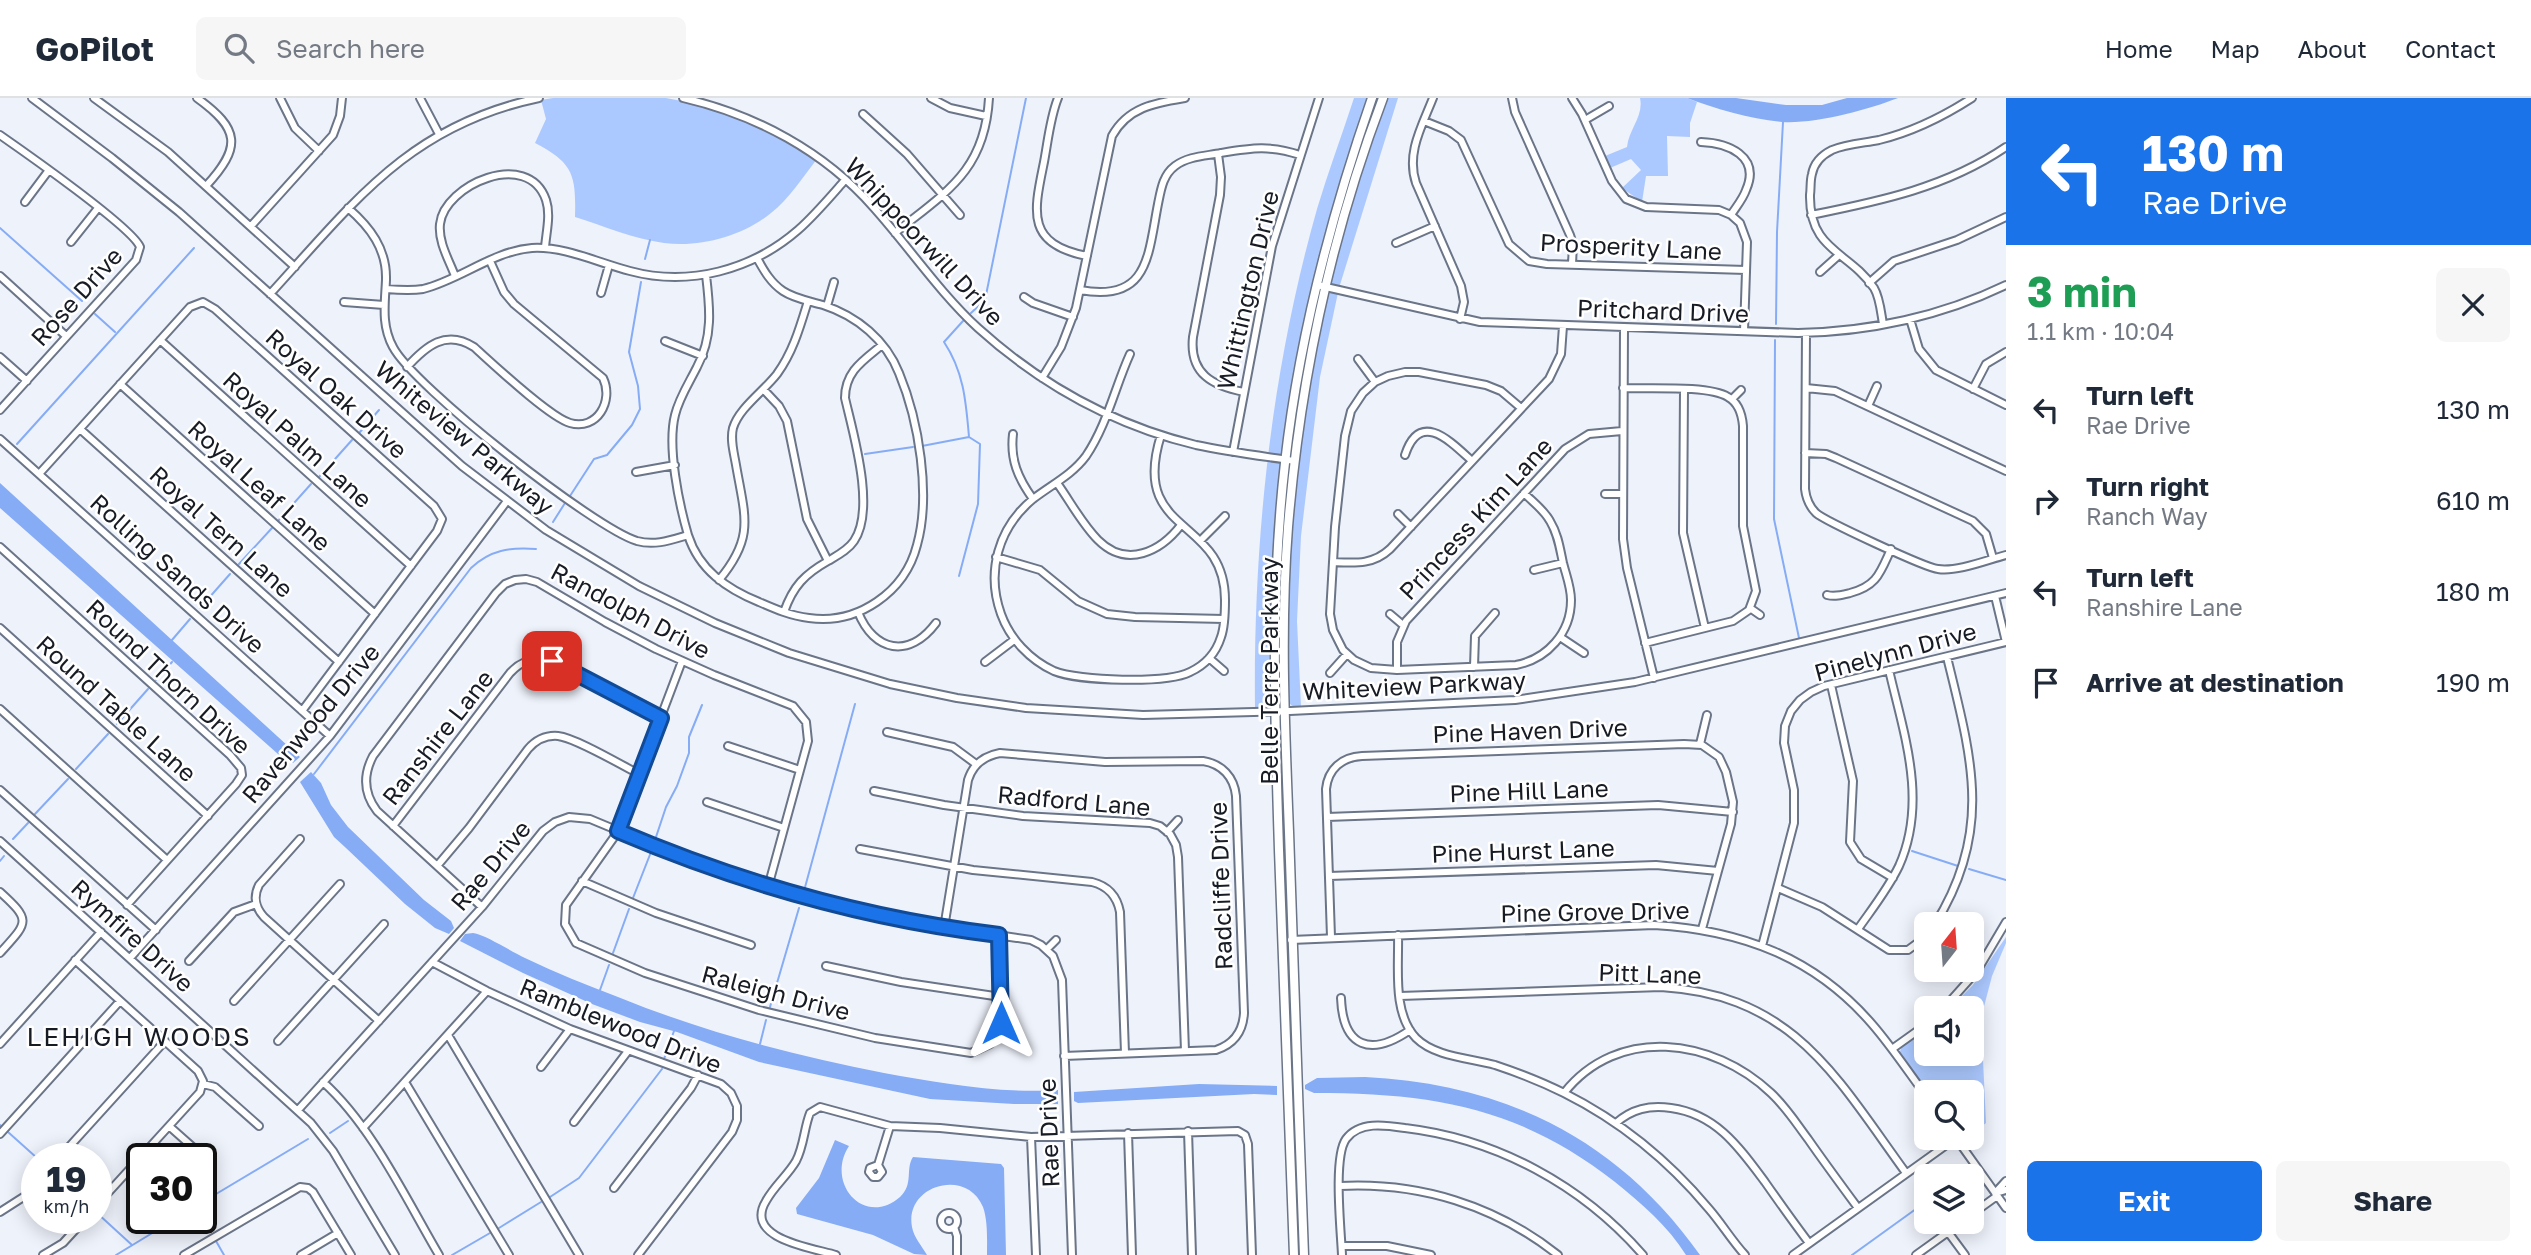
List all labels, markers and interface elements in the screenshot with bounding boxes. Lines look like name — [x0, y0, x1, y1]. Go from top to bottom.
search box — [196, 17, 686, 80]
text: GoPilot — [35, 29, 154, 68]
icon: search — [220, 29, 258, 67]
text: Search here — [276, 33, 425, 64]
text: Home — [2105, 34, 2173, 63]
text: Map — [2211, 34, 2260, 63]
text: About — [2298, 34, 2367, 63]
text: Contact — [2405, 34, 2496, 63]
text: 130 m — [2142, 123, 2284, 182]
icon: left — [2027, 126, 2118, 217]
street label: Whippoorwill Drive — [840, 151, 1010, 331]
text: Rae Drive — [2142, 183, 2287, 221]
street label: Whittington Drive — [1210, 188, 1284, 392]
street label: Prosperity Lane — [1539, 227, 1723, 265]
street label: Rose Drive — [24, 241, 128, 351]
text: 3 min — [2027, 266, 2137, 316]
button: close — [2436, 268, 2510, 342]
street label: Pritchard Drive — [1577, 293, 1749, 327]
text: 1.1 km · 10:04 — [2027, 317, 2174, 345]
street label: Royal Oak Drive — [260, 322, 414, 464]
street label: Whiteview Parkway — [370, 354, 560, 520]
street label: Royal Palm Lane — [218, 365, 378, 513]
text: Turn left — [2086, 380, 2194, 411]
icon: left — [2027, 391, 2065, 429]
text: 130 m — [2437, 394, 2510, 425]
text: Rae Drive — [2086, 411, 2191, 439]
street label: Royal Leaf Lane — [183, 413, 337, 557]
street label: Princess Kim Lane — [1392, 431, 1558, 605]
street label: Royal Tern Lane — [144, 459, 300, 603]
text: Turn right — [2086, 471, 2209, 502]
icon: right — [2027, 482, 2065, 520]
text: 610 m — [2436, 485, 2510, 516]
street label: Rolling Sands Drive — [85, 487, 271, 659]
text: Ranch Way — [2086, 502, 2208, 530]
street label: Randolph Drive — [546, 556, 716, 664]
street label: Belle Terre Parkway — [1254, 557, 1283, 785]
text: Turn left — [2086, 562, 2194, 593]
icon: left — [2027, 573, 2065, 611]
text: 180 m — [2436, 576, 2510, 607]
street label: Round Thorn Drive — [81, 592, 257, 760]
text: Ranshire Lane — [2086, 593, 2243, 621]
street label: Pinelynn Drive — [1811, 615, 1979, 687]
street label: Round Table Lane — [31, 629, 203, 787]
pin — [522, 631, 582, 691]
street label: Ravenwood Drive — [235, 638, 385, 808]
icon: arrive — [533, 642, 571, 680]
street label: Ranshire Lane — [375, 664, 499, 810]
icon: arrive — [2027, 664, 2065, 702]
street label: Whiteview Parkway — [1301, 665, 1527, 705]
text: Arrive at destination — [2086, 667, 2344, 698]
text: 190 m — [2436, 667, 2510, 698]
street label: Pine Haven Drive — [1432, 712, 1628, 748]
street label: Pine Hill Lane — [1449, 773, 1609, 807]
street label: Radford Lane — [996, 779, 1152, 821]
street label: Radcliffe Drive — [1203, 801, 1237, 971]
street label: Rae Drive — [444, 814, 536, 916]
street label: Pine Hurst Lane — [1431, 832, 1615, 868]
street label: Rymfire Drive — [66, 872, 200, 998]
street label: Pine Grove Drive — [1500, 895, 1690, 927]
north arrow — [1914, 912, 1984, 982]
map controls — [1914, 912, 1984, 1234]
street label: Pitt Lane — [1598, 957, 1702, 989]
street label: Raleigh Drive — [699, 958, 853, 1026]
street label: Ramblewood Drive — [516, 971, 726, 1079]
position arrow — [964, 986, 1038, 1060]
button: sound — [1914, 996, 1984, 1066]
district label: LEHIGH WOODS — [26, 1021, 252, 1052]
street label: Rae Drive — [1032, 1078, 1064, 1188]
button: search — [1914, 1080, 1984, 1150]
speed limit sign: 30 — [126, 1143, 217, 1234]
text: 19 — [46, 1158, 87, 1200]
button: Exit — [2027, 1161, 2262, 1241]
button: Share — [2276, 1161, 2510, 1241]
button: layers — [1914, 1164, 1984, 1234]
text: km/h — [44, 1195, 89, 1217]

